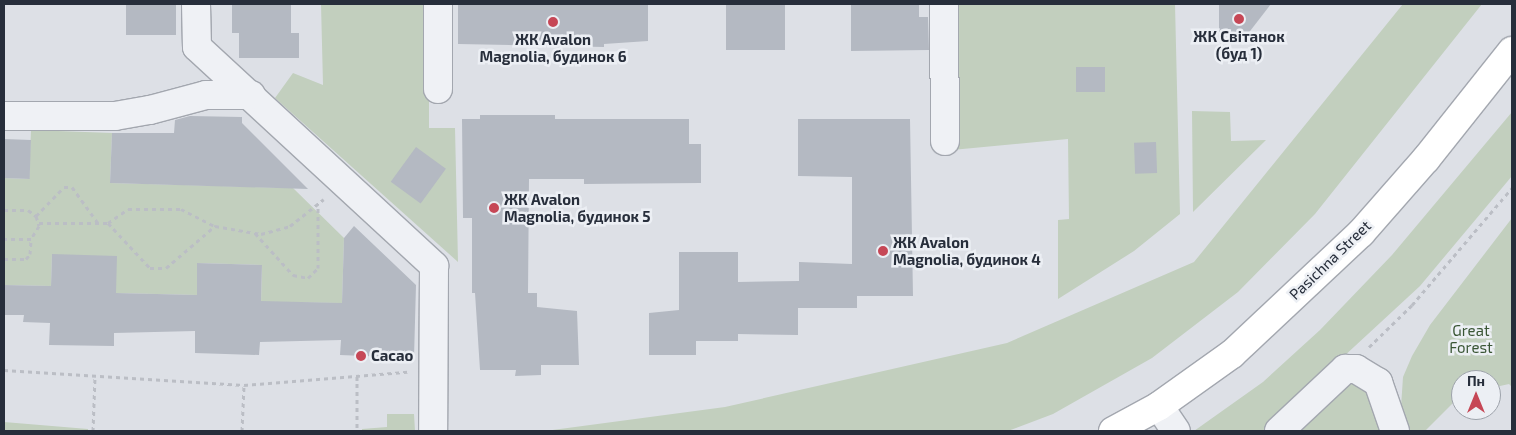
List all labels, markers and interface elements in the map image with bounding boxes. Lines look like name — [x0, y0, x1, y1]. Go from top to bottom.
marker: ЖК Світанок (буд 1) — [1233, 13, 1245, 25]
marker: ЖК Avalon Magnolia, будинок 6 — [547, 16, 559, 28]
place label: ЖК Світанок (буд 1) — [1193, 27, 1285, 62]
place label: ЖК Avalon Magnolia, будинок 6 — [479, 30, 627, 65]
place label: ЖК Avalon Magnolia, будинок 5 — [504, 190, 650, 225]
marker: ЖК Avalon Magnolia, будинок 5 — [488, 202, 500, 214]
street label: Pasichna Street — [1285, 217, 1375, 303]
place label: ЖК Avalon Magnolia, будинок 4 — [893, 233, 1041, 268]
marker: ЖК Avalon Magnolia, будинок 4 — [877, 245, 889, 257]
park label: Great Forest — [1449, 321, 1493, 356]
place label: Cacao — [371, 347, 413, 365]
marker: Cacao — [355, 350, 367, 362]
north arrow — [1451, 370, 1501, 420]
text: Пн — [1467, 372, 1485, 389]

